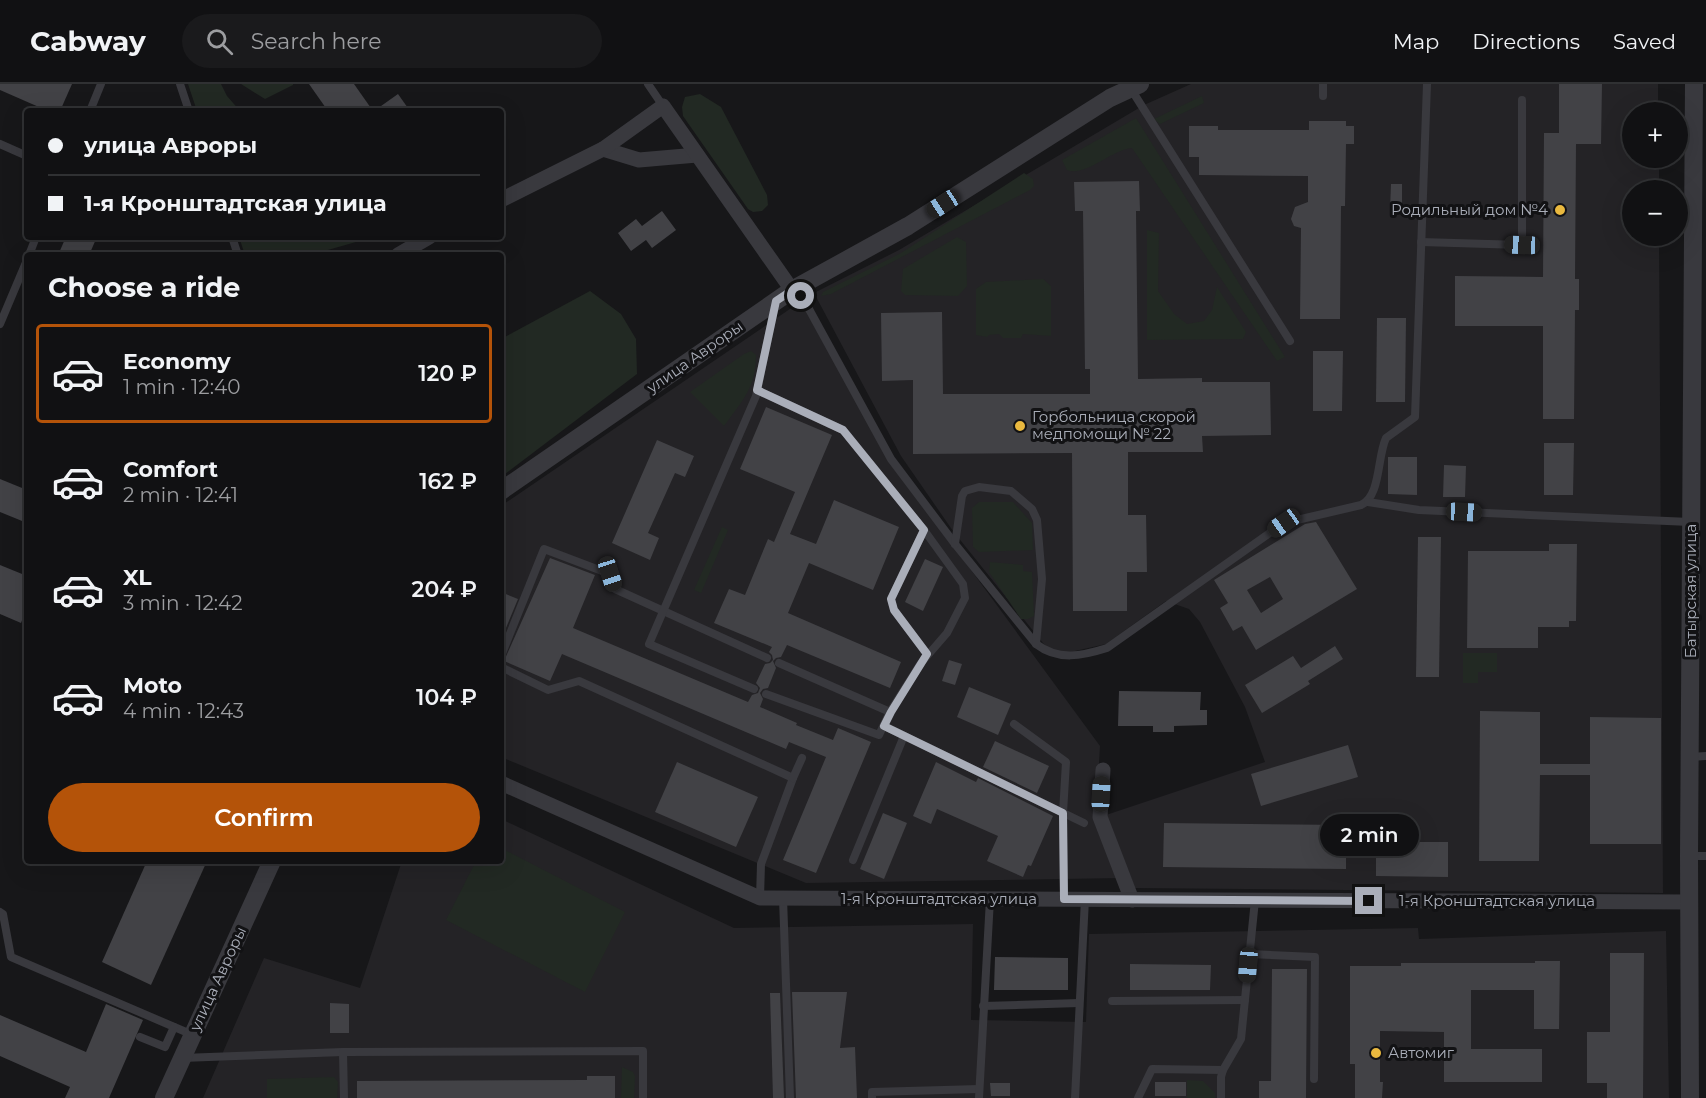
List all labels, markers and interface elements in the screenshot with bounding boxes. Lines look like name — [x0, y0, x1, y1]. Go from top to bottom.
search box — [182, 14, 602, 68]
text: Cabway — [30, 24, 146, 58]
icon: search — [203, 25, 236, 58]
text: Search here — [251, 28, 382, 55]
text: Map — [1393, 29, 1439, 54]
text: Directions — [1472, 29, 1580, 54]
text: Saved — [1613, 29, 1676, 54]
map controls — [1622, 102, 1688, 246]
button: + — [1622, 102, 1688, 168]
text: улица Авроры — [84, 132, 257, 159]
button: − — [1622, 180, 1688, 246]
car — [923, 187, 963, 221]
text: 1-я Кронштадтская улица — [84, 190, 387, 217]
place label: Родильный дом №4 — [1391, 200, 1548, 219]
marker: Родильный дом №4 — [1553, 203, 1567, 217]
car — [1504, 235, 1540, 255]
text: Choose a ride — [48, 271, 240, 304]
route start — [787, 282, 814, 309]
street label: улица Авроры — [642, 316, 746, 397]
icon: car — [51, 347, 105, 401]
text: Economy — [123, 348, 231, 375]
text: 120 ₽ — [418, 360, 477, 387]
text: 1 min · 12:40 — [123, 375, 240, 399]
place label: Горбольница скорой медпомощи № 22 — [1032, 407, 1196, 443]
marker: Горбольница скорой медпомощи № 22 — [1013, 419, 1027, 433]
icon: car — [51, 455, 105, 509]
text: Comfort — [123, 456, 218, 483]
text: 162 ₽ — [419, 468, 477, 495]
text: 2 min · 12:41 — [123, 483, 238, 507]
car — [1446, 502, 1482, 522]
car — [1264, 505, 1304, 541]
street label: Батырская улица — [1681, 524, 1700, 658]
car — [596, 554, 624, 594]
icon: car — [51, 563, 105, 617]
text: XL — [123, 564, 152, 591]
text: 204 ₽ — [412, 576, 477, 603]
text: 3 min · 12:42 — [123, 591, 243, 615]
icon: car — [51, 671, 105, 725]
text: Moto — [123, 672, 182, 699]
text: 104 ₽ — [416, 684, 477, 711]
text: 4 min · 12:43 — [123, 699, 244, 723]
car — [1091, 776, 1111, 812]
button: Confirm — [48, 783, 480, 852]
callout: 2 min — [1320, 814, 1418, 856]
text: 2 min — [1341, 823, 1398, 847]
route end — [1355, 887, 1382, 914]
street label: 1-я Кронштадтская улица — [841, 889, 1037, 908]
street label: 1-я Кронштадтская улица — [1399, 891, 1595, 910]
street label: улица Авроры — [185, 924, 250, 1035]
car — [1237, 946, 1259, 984]
place label: Автомиг — [1388, 1043, 1455, 1062]
marker: Автомиг — [1369, 1046, 1383, 1060]

